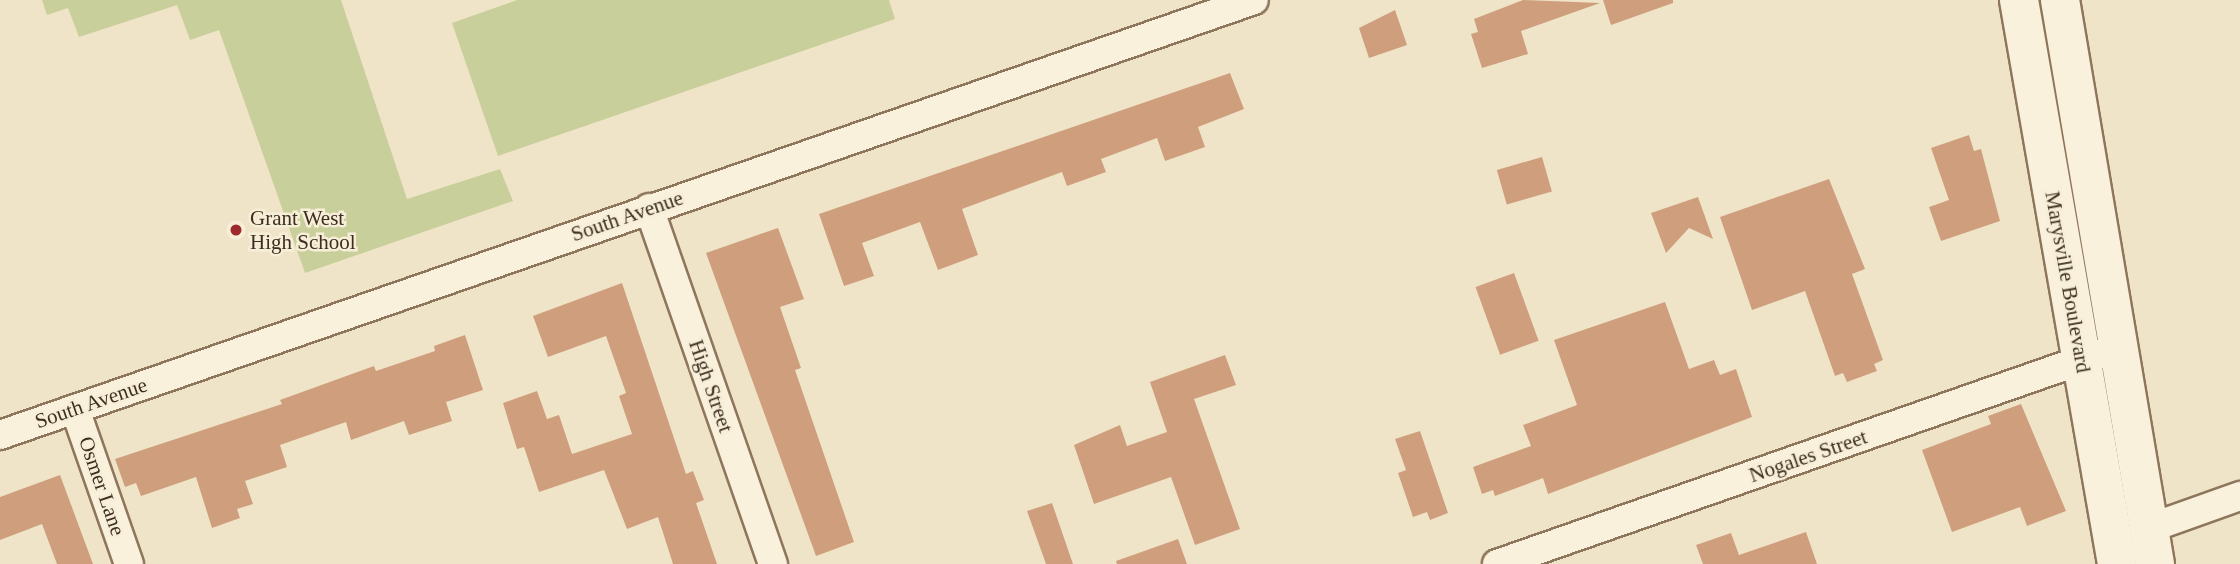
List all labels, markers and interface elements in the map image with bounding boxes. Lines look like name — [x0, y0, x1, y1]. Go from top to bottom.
street label: South Avenue — [567, 185, 687, 247]
street label: Marysville Boulevard — [2040, 189, 2096, 375]
place label: Grant West High School — [250, 205, 356, 255]
marker: Grant West High School — [228, 222, 244, 238]
street label: High Street — [683, 336, 739, 436]
street label: South Avenue — [31, 372, 151, 434]
street label: Nogales Street — [1746, 424, 1870, 488]
street label: Osmer Lane — [73, 433, 131, 539]

